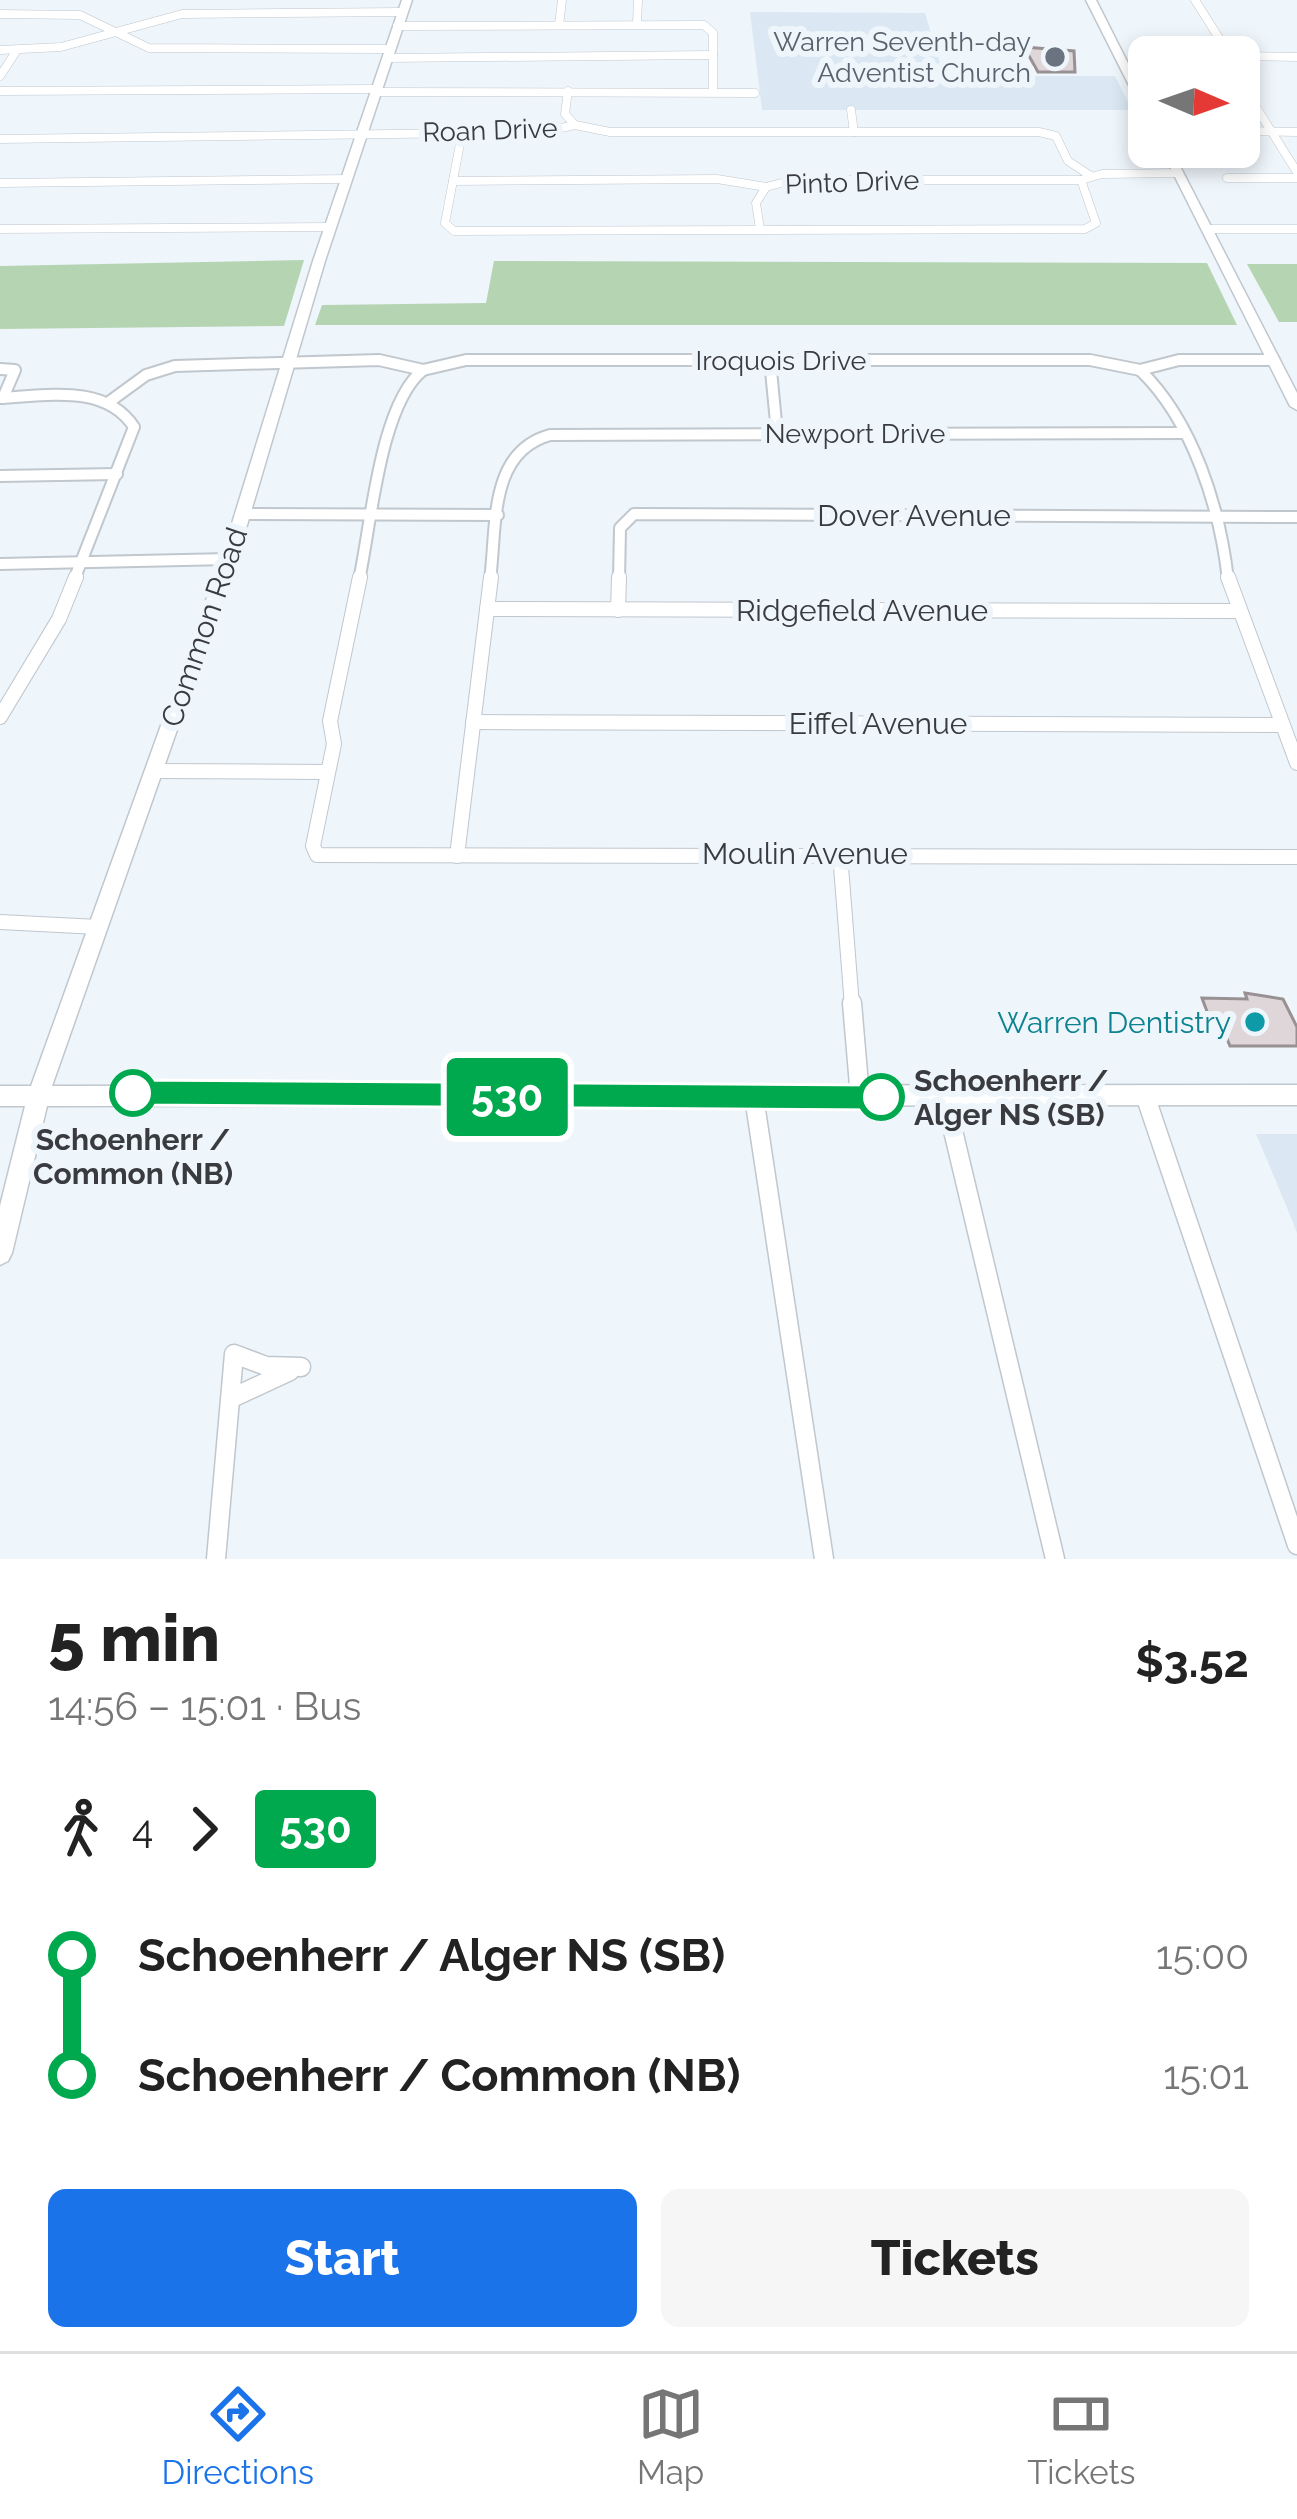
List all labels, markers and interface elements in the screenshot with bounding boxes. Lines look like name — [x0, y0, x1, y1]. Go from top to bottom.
place label: Warren Seventh-day Adventist Church — [773, 26, 1031, 88]
north arrow — [1128, 36, 1260, 168]
map controls — [1128, 36, 1260, 168]
marker: Warren Seventh-day Adventist Church — [1042, 44, 1068, 70]
street label: Roan Drive — [422, 112, 558, 148]
street label: Pinto Drive — [784, 164, 920, 200]
street label: Iroquois Drive — [696, 345, 867, 376]
street label: Newport Drive — [765, 418, 945, 449]
street label: Dover Avenue — [817, 498, 1011, 533]
street label: Common Road — [154, 523, 254, 731]
street label: Ridgefield Avenue — [736, 593, 988, 628]
street label: Eiffel Avenue — [789, 706, 967, 741]
street label: Moulin Avenue — [702, 836, 908, 871]
place label: Warren Dentistry — [997, 1005, 1231, 1040]
marker: Warren Dentistry — [1242, 1009, 1268, 1035]
line badge: 530 — [438, 1058, 576, 1136]
place label: Schoenherr / Alger NS (SB) — [914, 1063, 1109, 1132]
marker: Schoenherr / Common (NB) — [111, 1071, 155, 1115]
text: 530 — [471, 1072, 543, 1121]
marker: Schoenherr / Alger NS (SB) — [859, 1075, 903, 1119]
place label: Schoenherr / Common (NB) — [33, 1122, 233, 1191]
text: 5 min — [48, 1599, 220, 1676]
text: $3.52 — [1135, 1635, 1249, 1688]
text: 14:56 – 15:01 · Bus — [48, 1683, 361, 1729]
icon: walk — [48, 1796, 114, 1862]
icon: forward — [171, 1796, 237, 1862]
text: 530 — [279, 1804, 352, 1853]
text: 4 — [132, 1806, 153, 1852]
text: Schoenherr / Alger NS (SB) — [138, 1929, 725, 1982]
text: 15:00 — [1156, 1932, 1249, 1978]
text: Schoenherr / Common (NB) — [138, 2049, 740, 2102]
text: 15:01 — [1163, 2052, 1249, 2098]
button: Start — [48, 2189, 637, 2327]
button: Tickets — [661, 2189, 1249, 2327]
tab: Directions — [162, 2381, 314, 2492]
tab: Map — [637, 2381, 704, 2492]
tab: Tickets — [1027, 2381, 1135, 2492]

